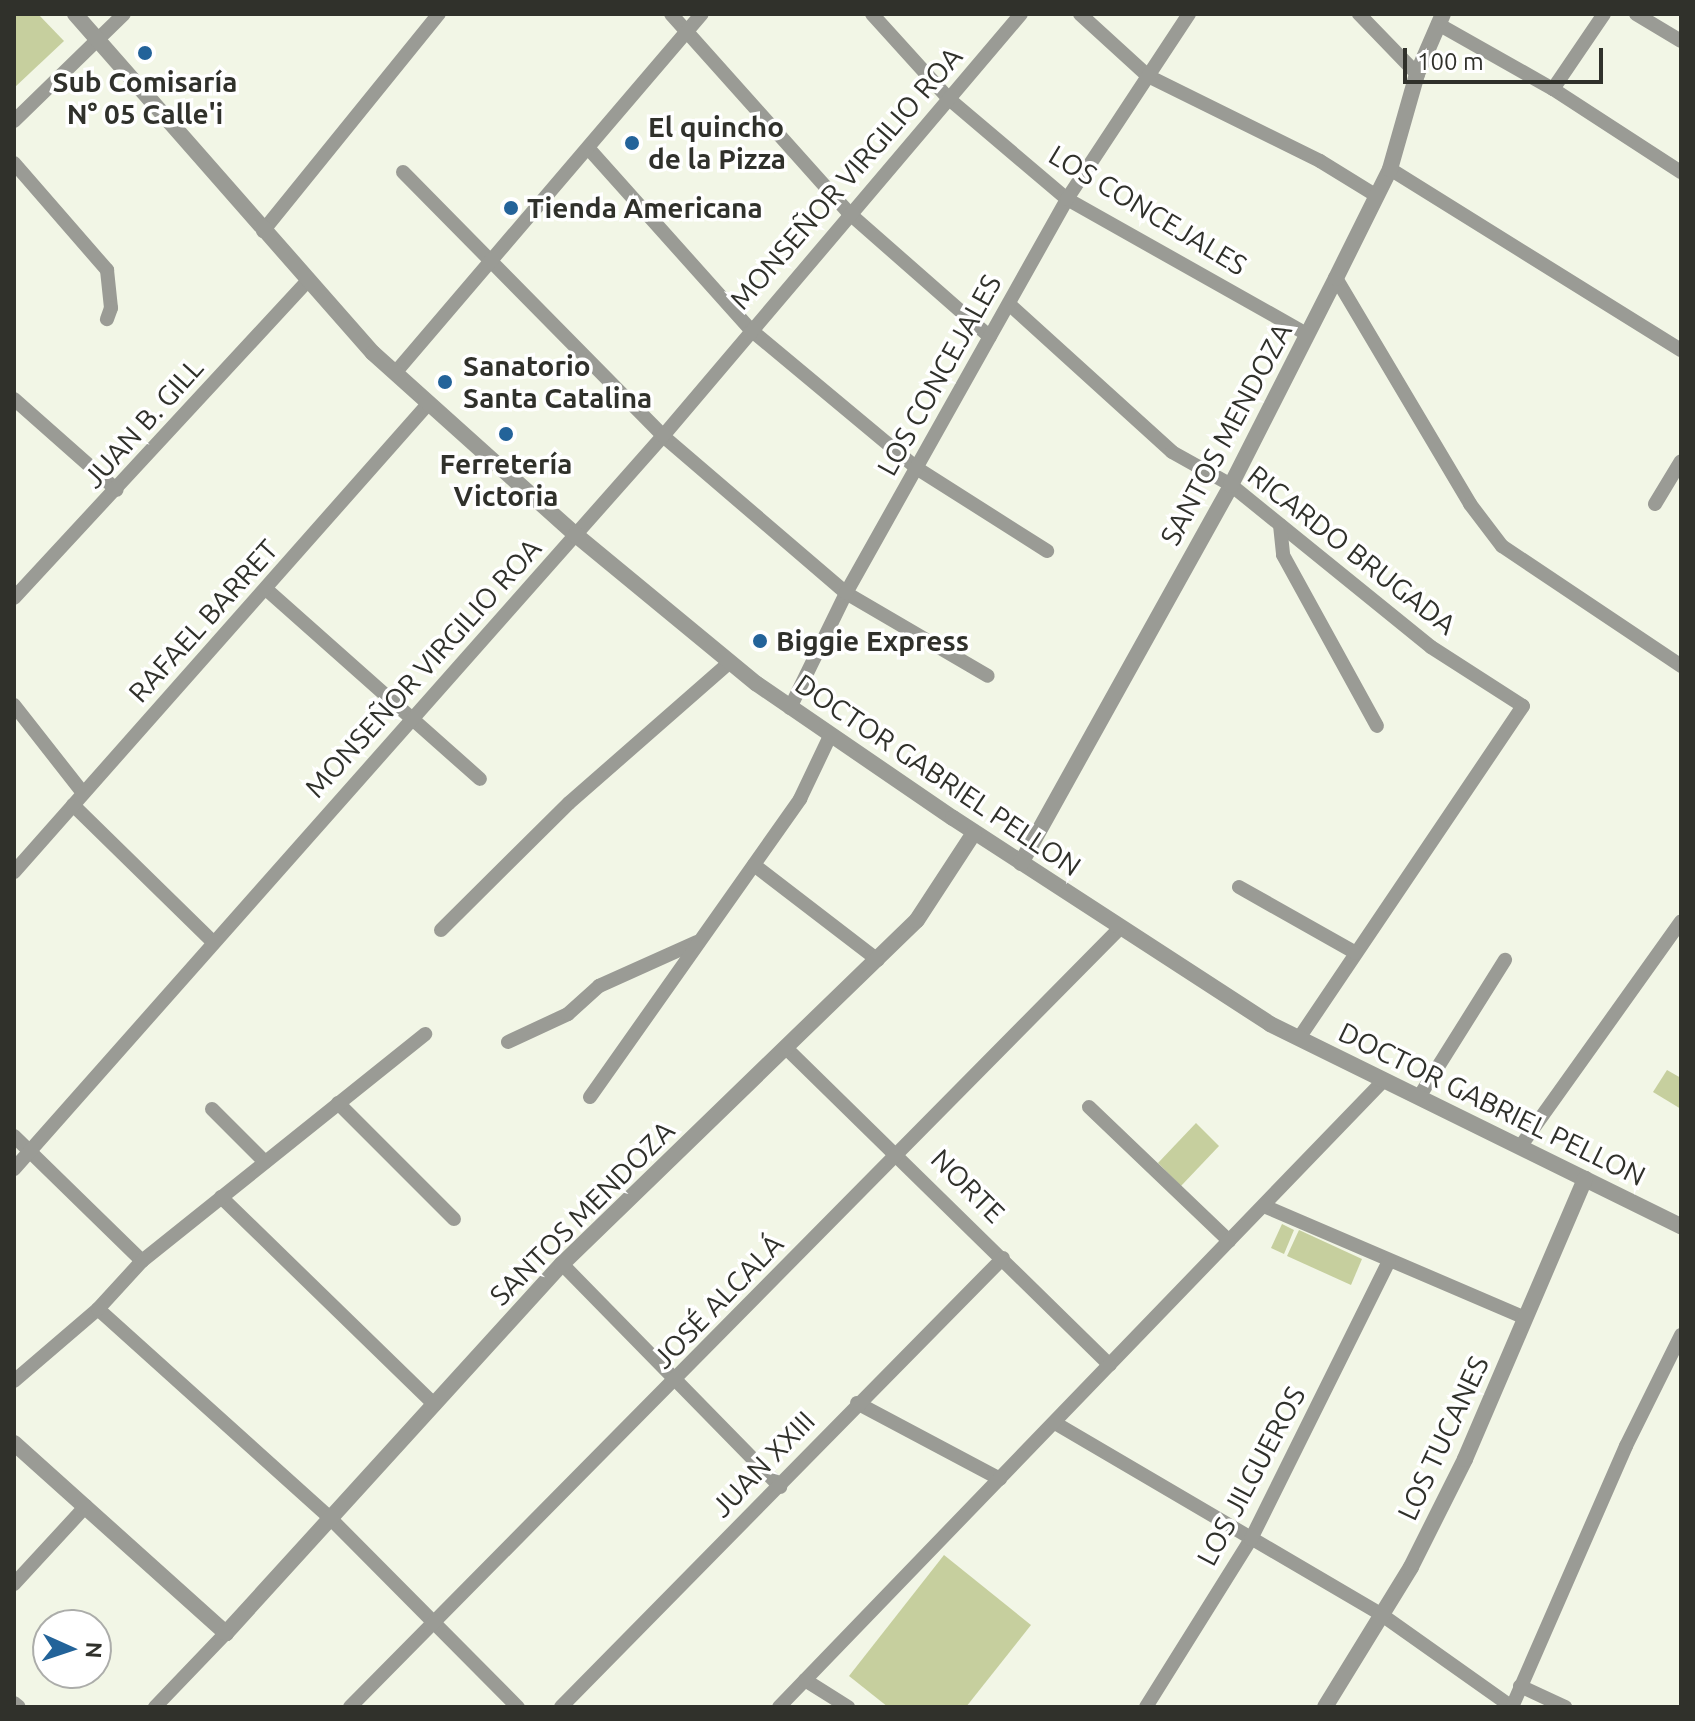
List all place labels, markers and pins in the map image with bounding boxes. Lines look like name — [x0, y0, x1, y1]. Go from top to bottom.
marker: Sub Comisaría N° 05 Calle'i — [136, 44, 154, 62]
place label: Sub Comisaría N° 05 Calle'i — [52, 65, 238, 131]
place label: El quincho de la Pizza — [648, 110, 786, 176]
marker: El quincho de la Pizza — [623, 134, 641, 152]
place label: Tienda Americana — [527, 191, 763, 225]
marker: Tienda Americana — [502, 199, 520, 217]
place label: Sanatorio Santa Catalina — [463, 349, 652, 415]
marker: Sanatorio Santa Catalina — [434, 371, 456, 393]
marker: Ferretería Victoria — [497, 425, 515, 443]
place label: Ferretería Victoria — [440, 447, 572, 513]
place label: Biggie Express — [776, 624, 969, 658]
marker: Biggie Express — [751, 632, 769, 650]

